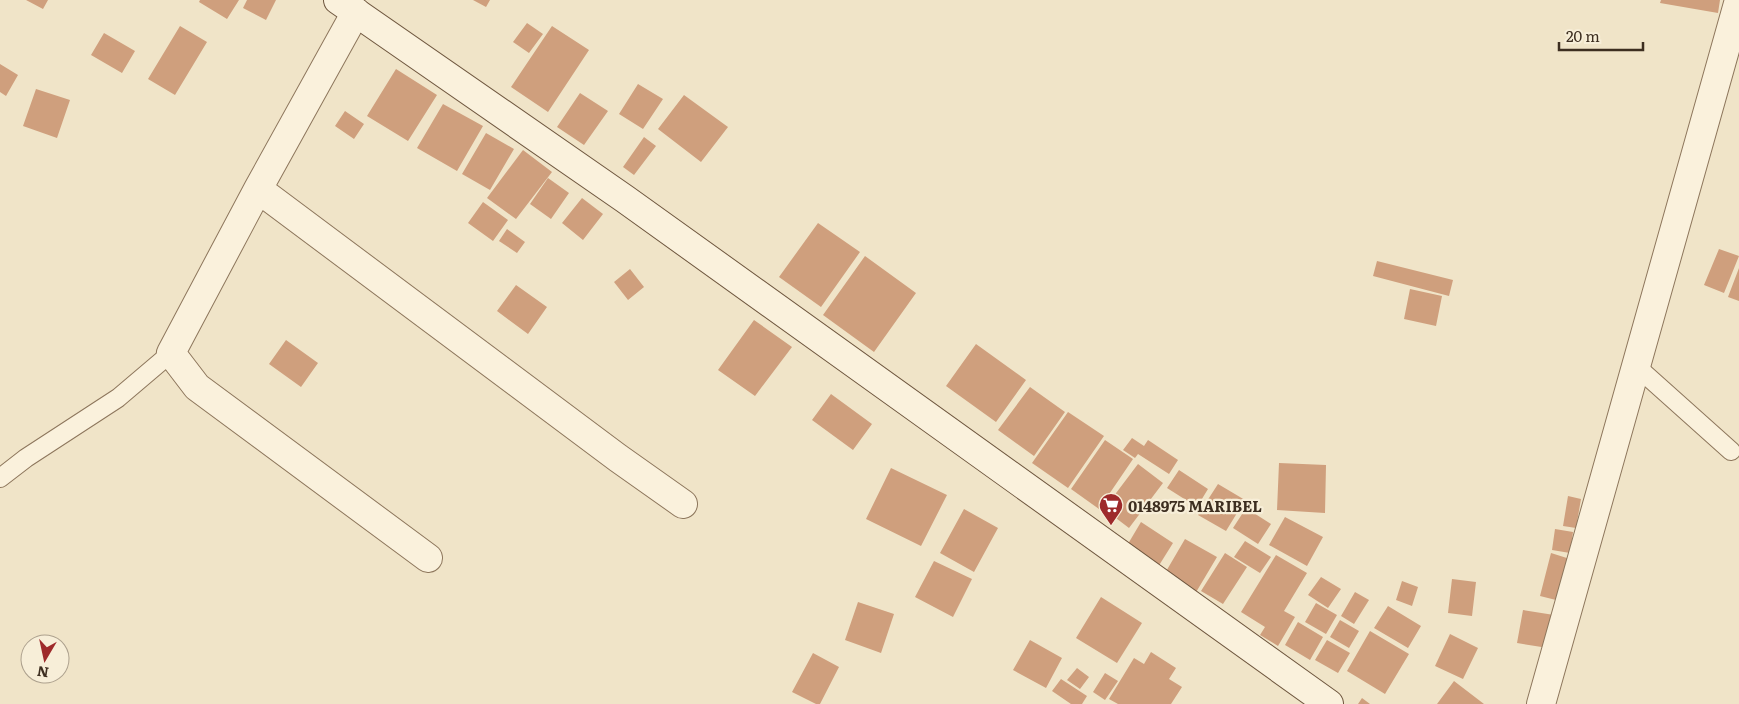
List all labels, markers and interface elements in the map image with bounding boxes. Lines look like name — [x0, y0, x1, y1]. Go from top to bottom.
scale bar — [1559, 20, 1643, 52]
text: 20 m — [1566, 24, 1600, 47]
supermarket icon: 0148975 MARIBEL — [1098, 492, 1124, 526]
place label: 0148975 MARIBEL — [1128, 494, 1262, 517]
north arrow — [20, 634, 70, 684]
text: N — [35, 662, 50, 684]

